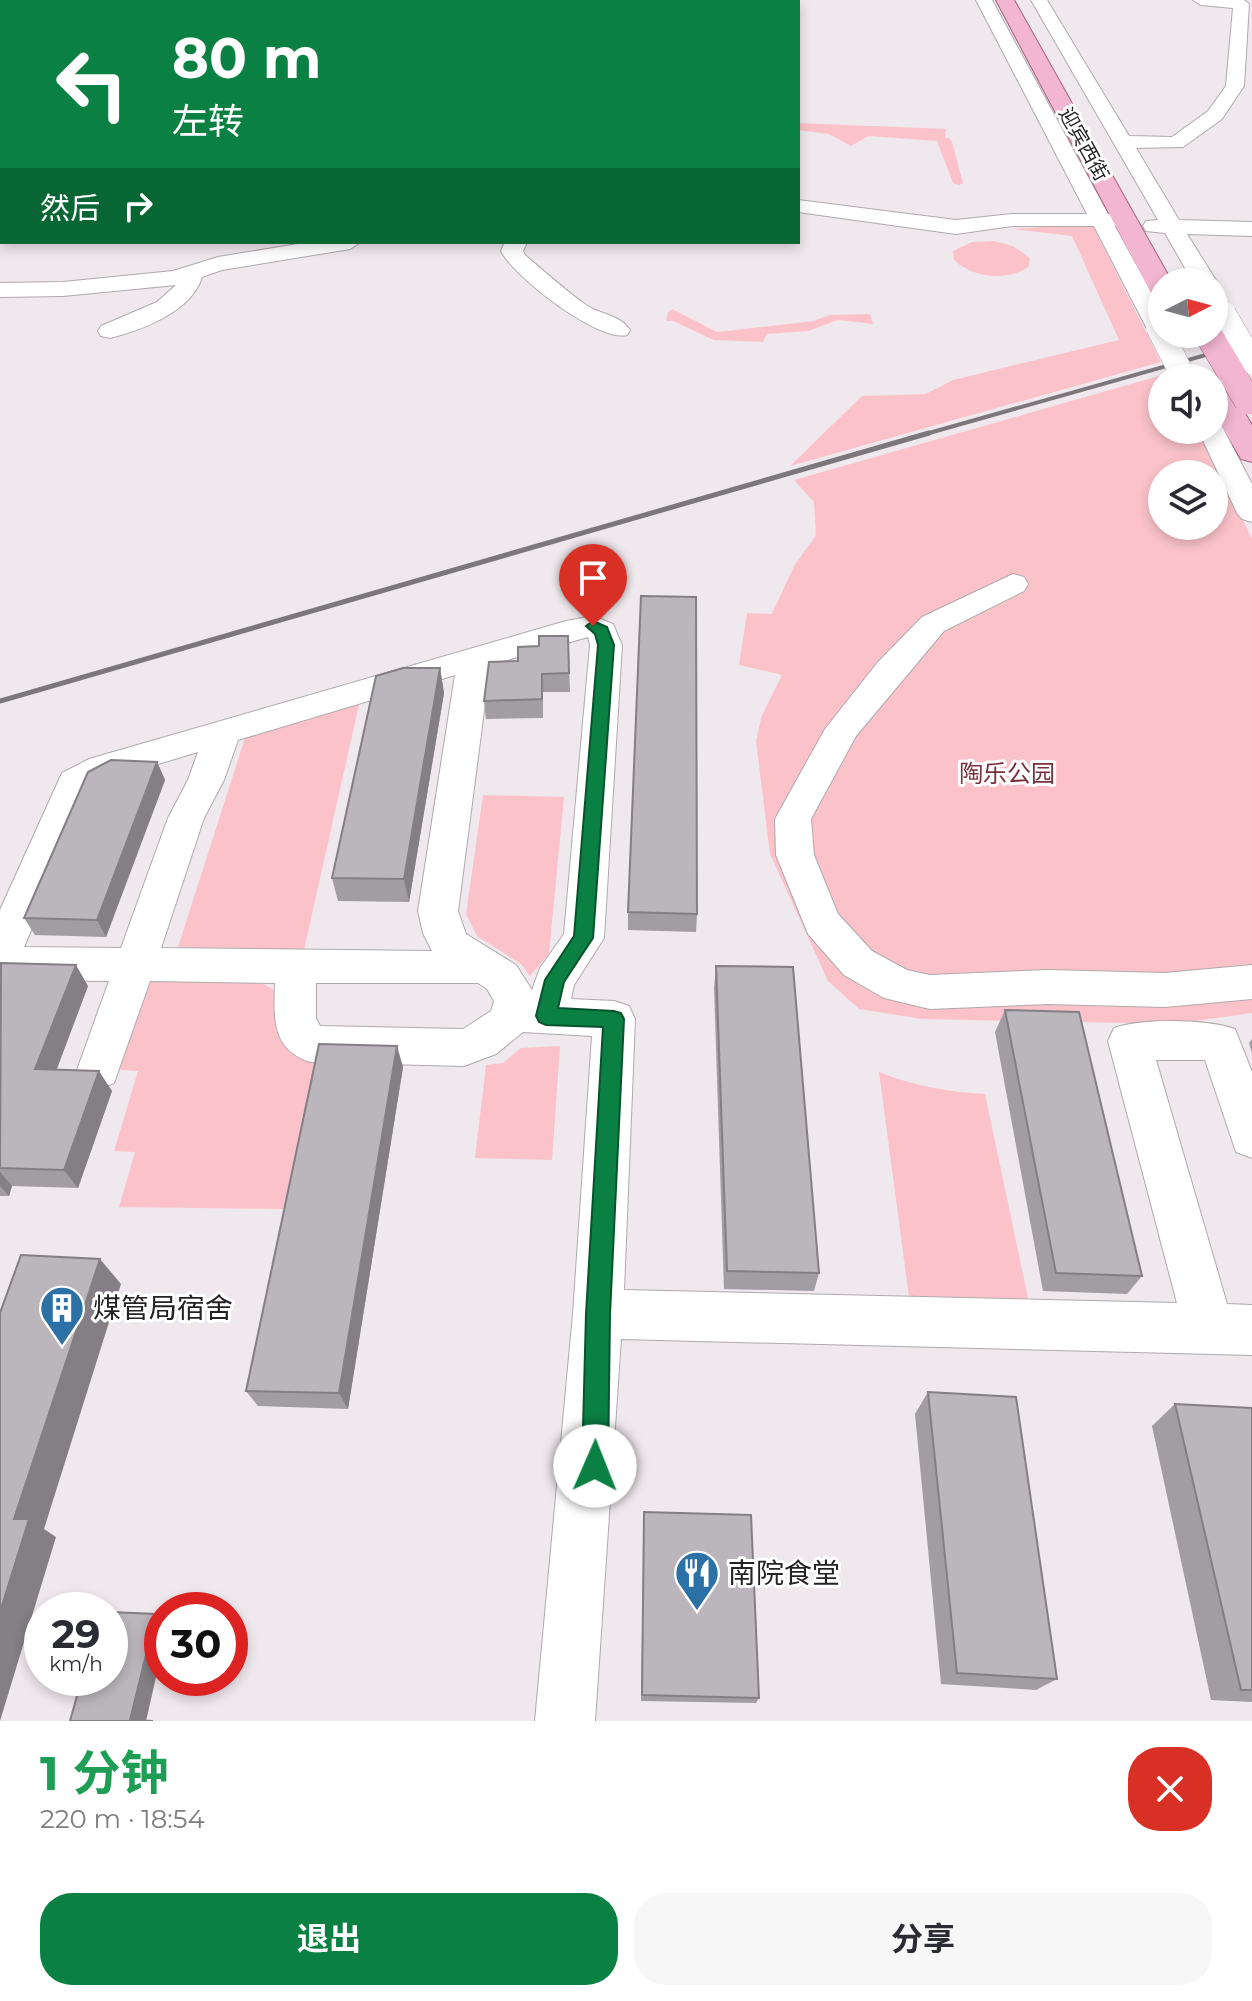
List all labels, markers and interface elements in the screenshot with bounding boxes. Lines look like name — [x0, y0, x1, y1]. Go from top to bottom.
text: 80 m — [172, 24, 322, 92]
icon: left — [40, 32, 144, 136]
text: 左转 — [172, 99, 244, 143]
street label: 迎宾西街 — [1054, 103, 1114, 185]
icon: right — [116, 184, 160, 228]
text: 然后 — [40, 190, 100, 227]
north arrow — [1148, 268, 1228, 348]
map controls — [1148, 268, 1228, 540]
button: sound — [1148, 364, 1228, 444]
button: layers — [1148, 460, 1228, 540]
pin — [559, 544, 627, 626]
icon: arrive — [571, 556, 615, 600]
park label: 陶乐公园 — [959, 759, 1055, 788]
building icon: 煤管局宿舍 — [38, 1284, 86, 1347]
place label: 煤管局宿舍 — [93, 1291, 233, 1325]
position arrow — [553, 1424, 637, 1508]
restaurant icon: 南院食堂 — [673, 1549, 721, 1612]
place label: 南院食堂 — [728, 1556, 840, 1590]
speed limit sign: 30 — [144, 1592, 248, 1696]
text: 29 — [51, 1609, 101, 1658]
text: km/h — [49, 1652, 103, 1676]
text: 1 分钟 — [40, 1744, 168, 1802]
button: close — [1128, 1747, 1212, 1831]
text: 220 m · 18:54 — [40, 1803, 205, 1835]
button: 退出 — [40, 1893, 618, 1985]
button: 分享 — [634, 1893, 1212, 1985]

